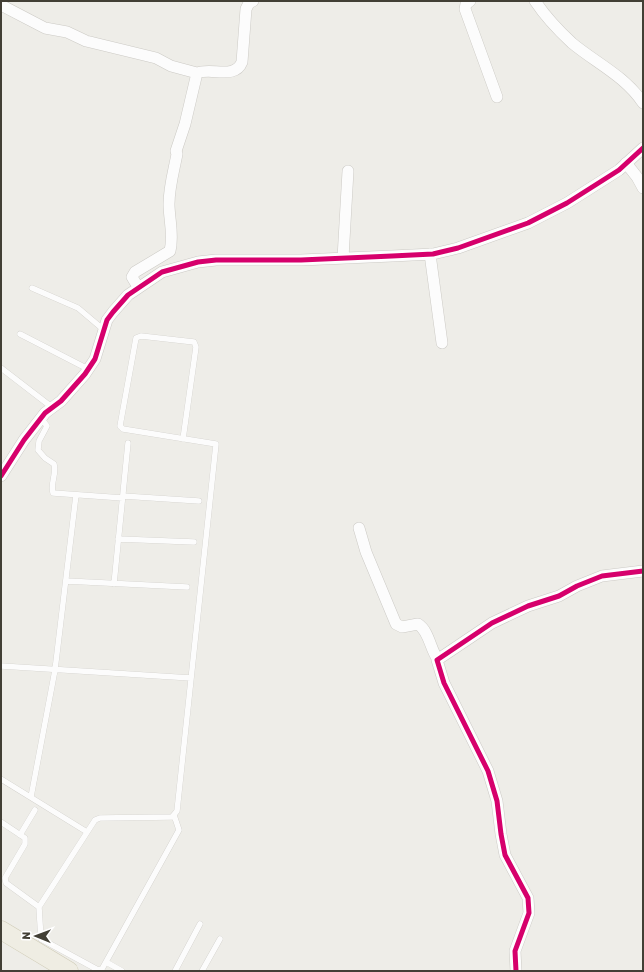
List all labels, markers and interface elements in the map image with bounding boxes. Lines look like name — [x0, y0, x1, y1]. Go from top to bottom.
north arrow — [16, 916, 56, 956]
text: N — [20, 932, 33, 940]

